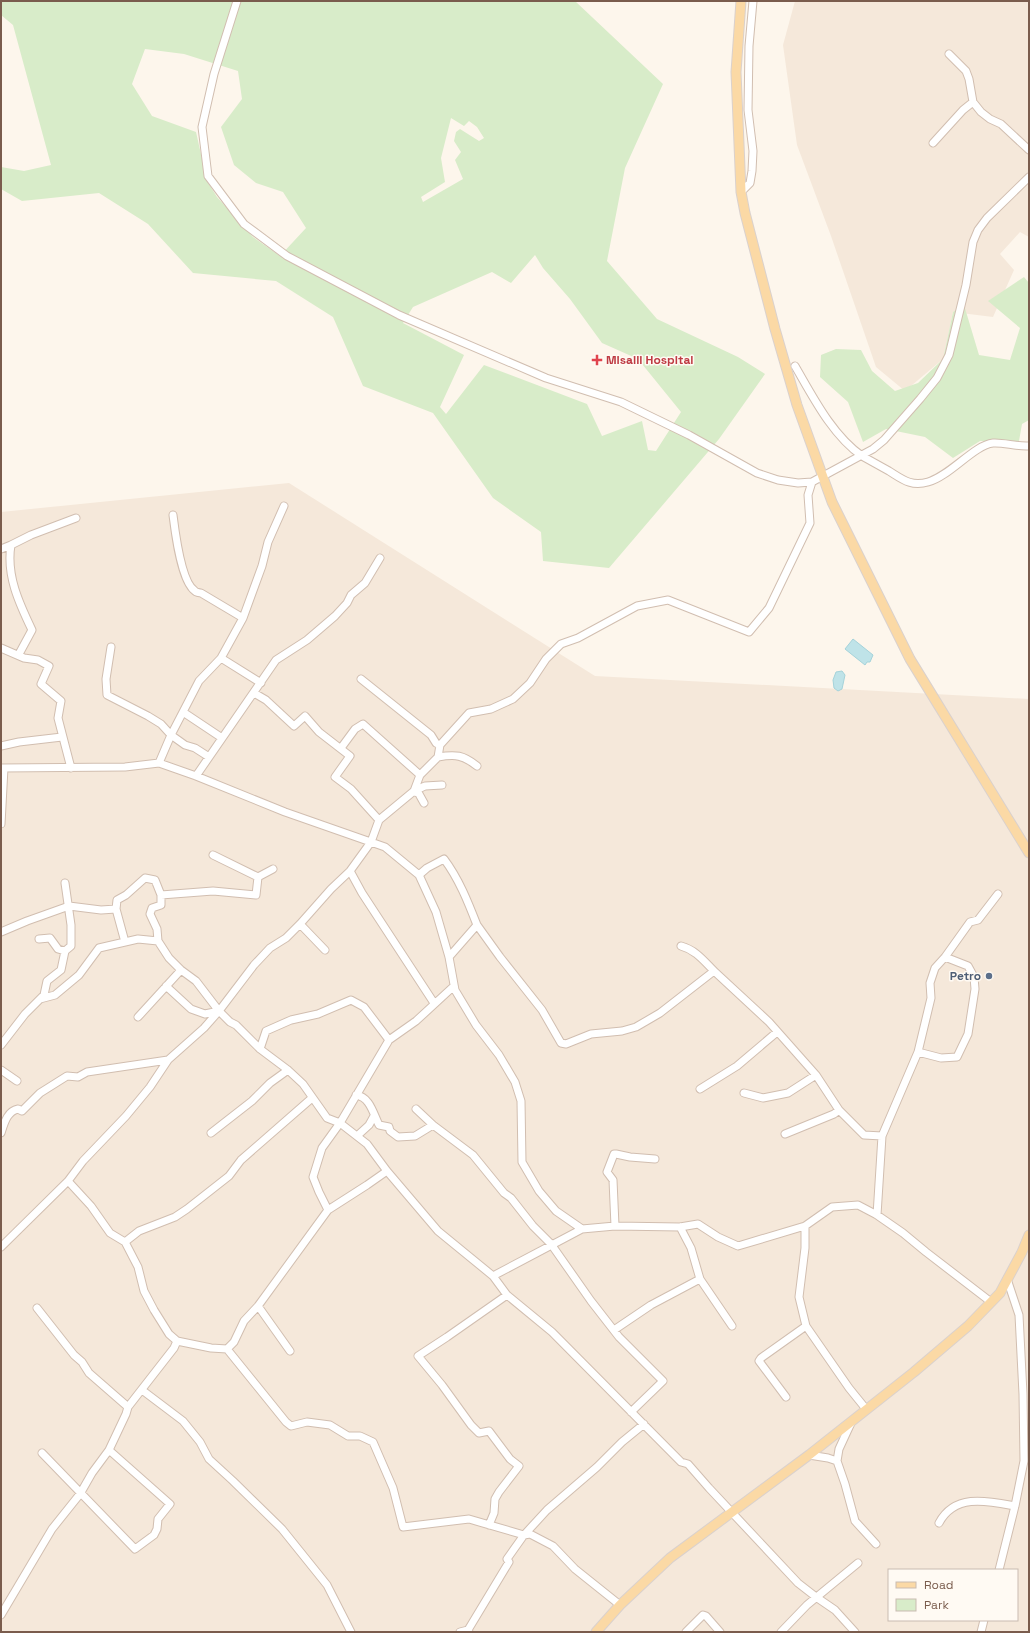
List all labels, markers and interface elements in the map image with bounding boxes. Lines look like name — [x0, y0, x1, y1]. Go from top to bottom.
place label: Misaili Hospital — [606, 352, 694, 368]
marker: Misaili Hospital — [591, 354, 603, 366]
place label: Petro — [950, 968, 981, 984]
marker: Petro — [984, 971, 994, 981]
legend — [888, 1569, 1018, 1621]
text: Road — [924, 1577, 953, 1593]
text: Park — [924, 1597, 949, 1613]

